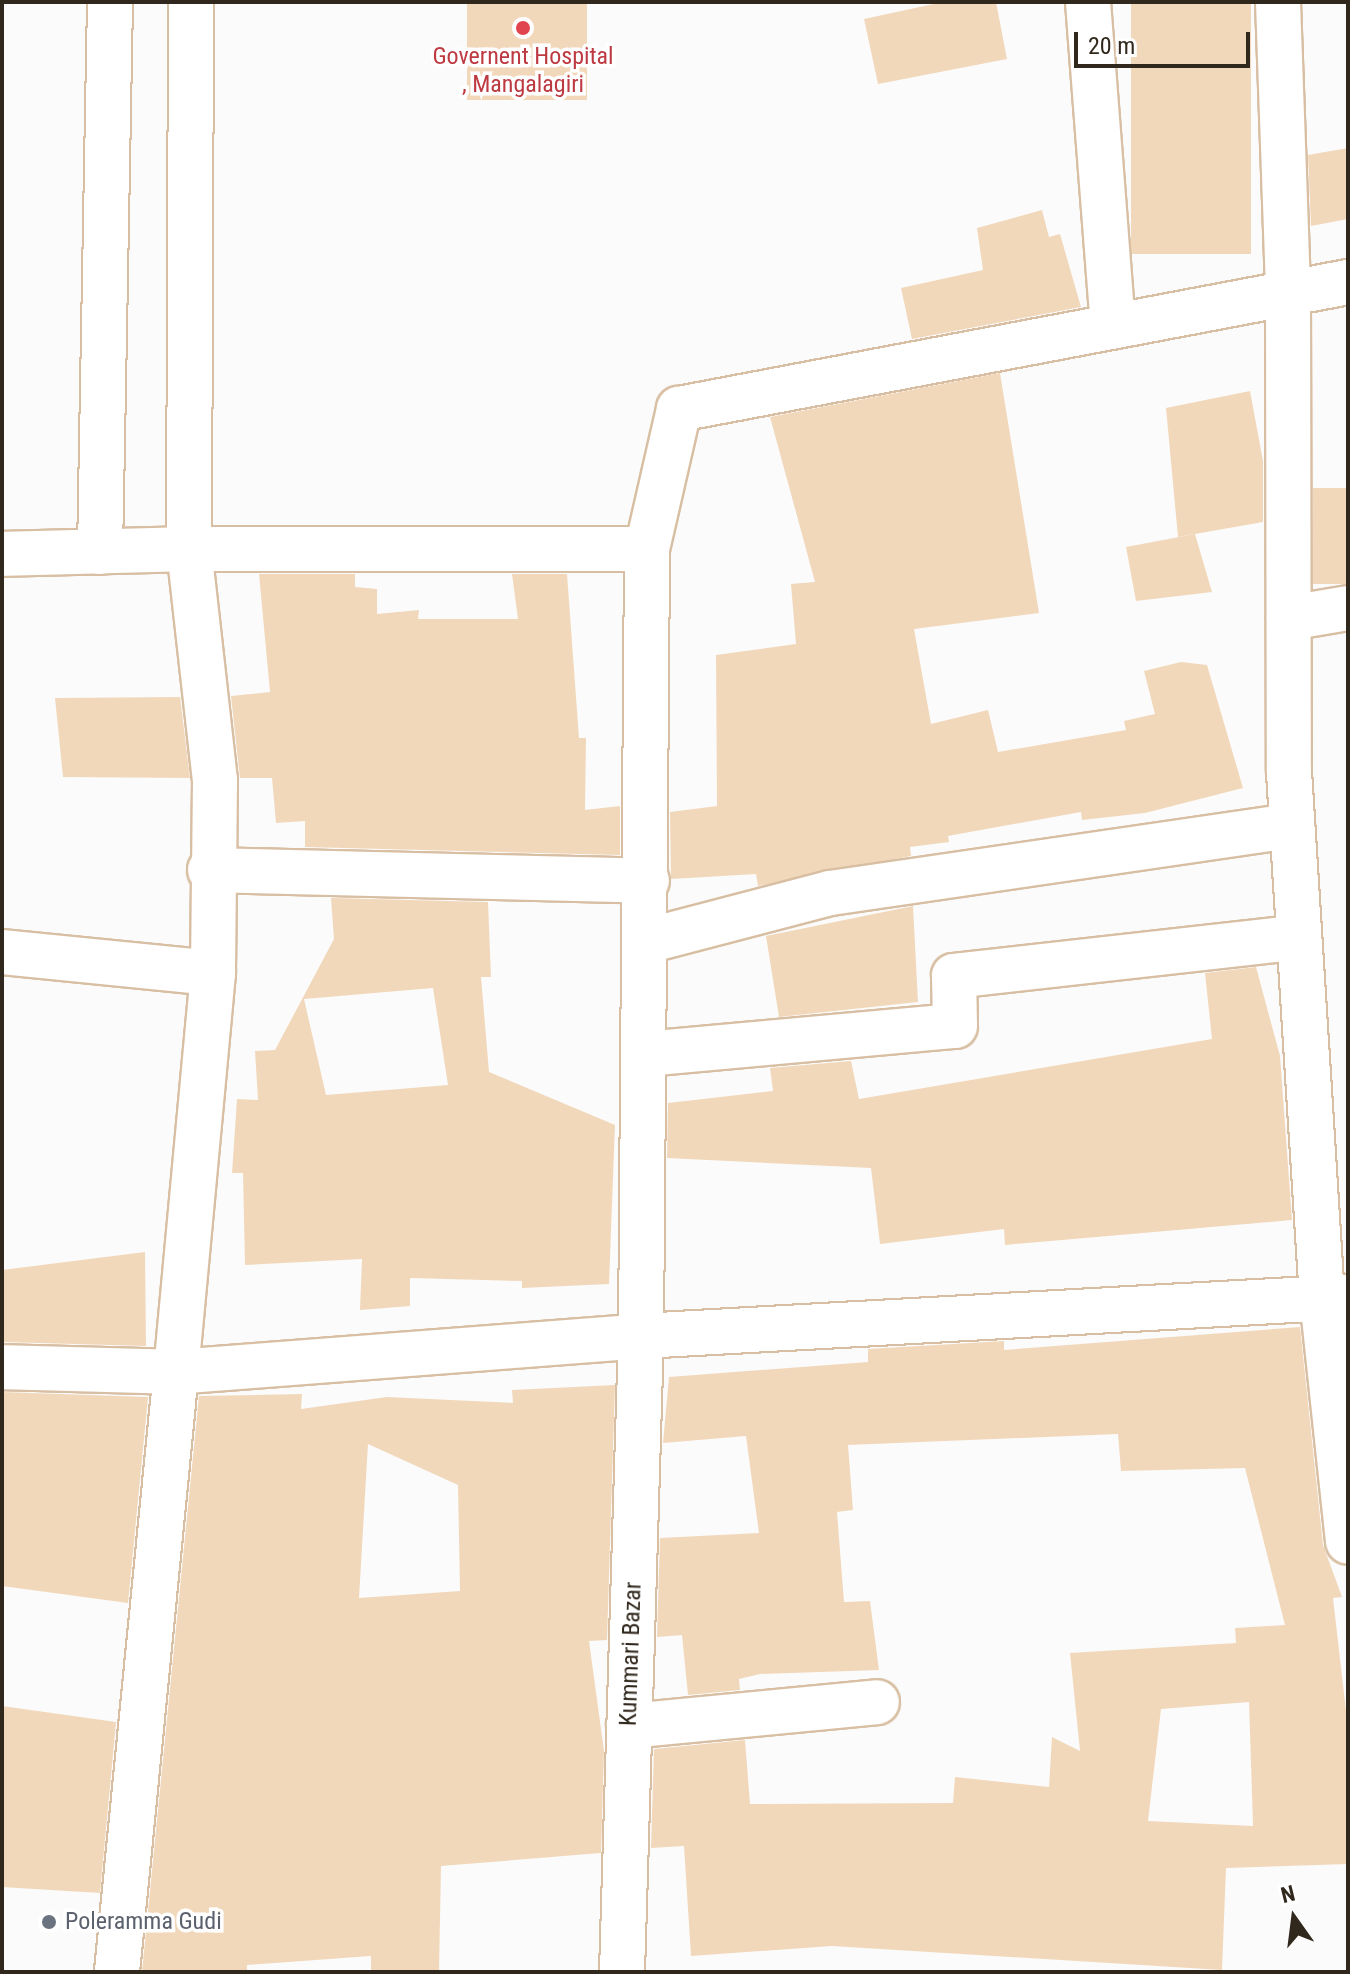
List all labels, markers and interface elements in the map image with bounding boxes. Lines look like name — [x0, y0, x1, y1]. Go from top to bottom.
scale bar — [1078, 16, 1254, 66]
marker: Governent Hospital , Mangalagiri — [512, 17, 534, 39]
text: 20 m — [1088, 32, 1135, 60]
place label: Governent Hospital , Mangalagiri — [432, 43, 614, 99]
street label: Kummari Bazar — [614, 1581, 648, 1727]
north arrow — [1254, 1878, 1334, 1958]
text: N — [1278, 1880, 1298, 1908]
place label: Poleramma Gudi — [65, 1908, 222, 1936]
marker: Poleramma Gudi — [40, 1913, 58, 1931]

